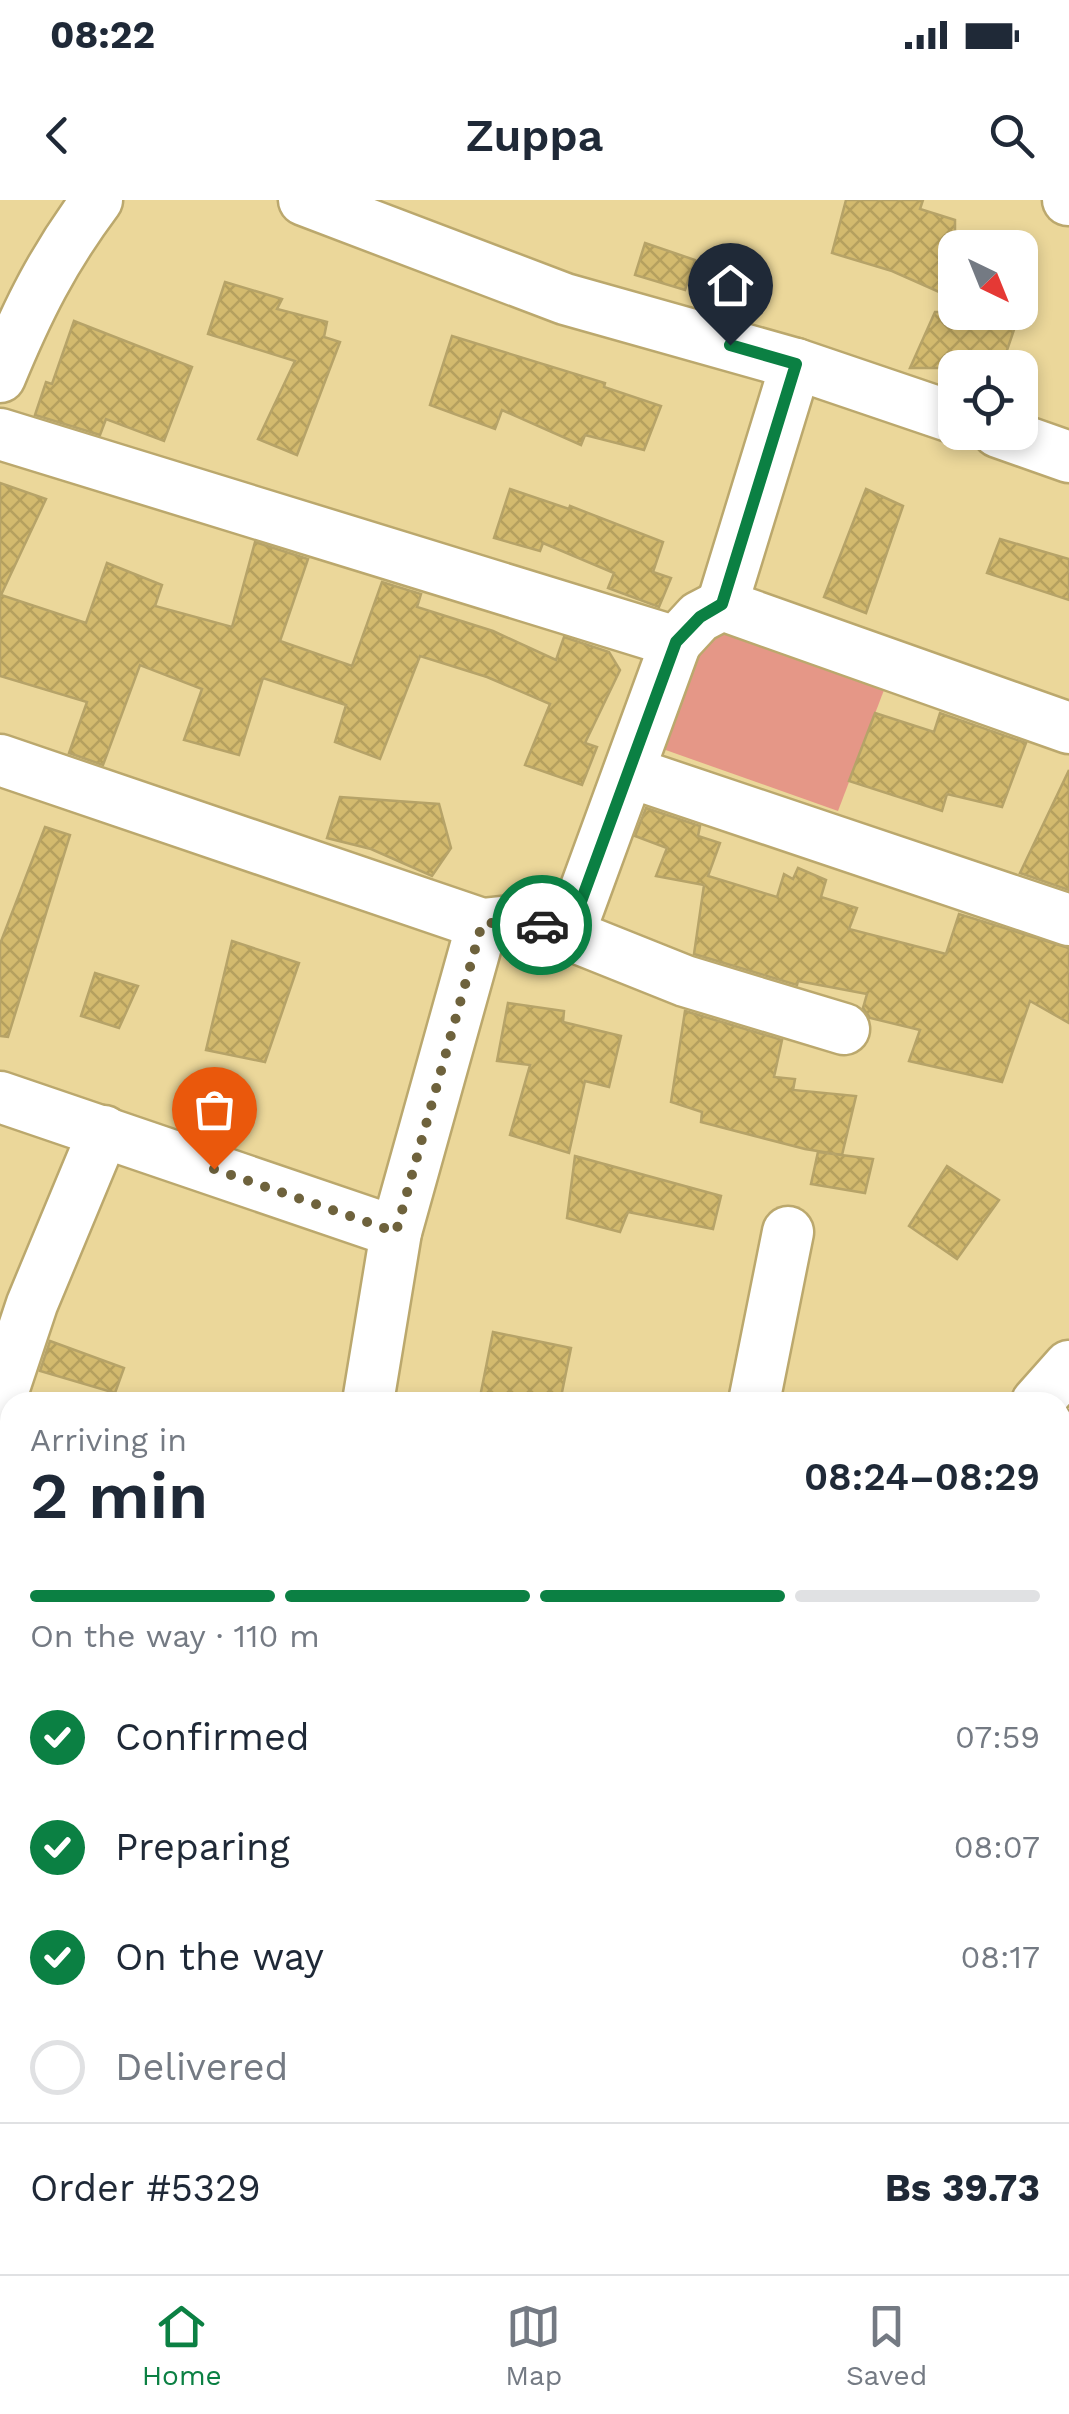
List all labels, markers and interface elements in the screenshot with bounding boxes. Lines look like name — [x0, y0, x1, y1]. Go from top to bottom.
text: 08:22 — [50, 13, 155, 57]
icon: back — [30, 108, 85, 163]
icon: search — [984, 108, 1039, 163]
text: Zuppa — [466, 109, 603, 162]
north arrow — [938, 230, 1038, 330]
map controls — [938, 230, 1038, 450]
pin — [688, 243, 773, 346]
icon: home — [703, 258, 758, 313]
button: locate — [938, 350, 1038, 450]
courier — [492, 875, 592, 975]
icon: car — [515, 898, 570, 953]
pin — [172, 1067, 257, 1170]
icon: bag — [187, 1082, 242, 1137]
text: Arriving in — [30, 1421, 187, 1459]
text: 08:24–08:29 — [804, 1455, 1040, 1499]
text: 2 min — [30, 1458, 208, 1534]
text: On the way · 110 m — [30, 1617, 320, 1655]
icon: check — [30, 1710, 85, 1765]
text: Confirmed — [115, 1715, 310, 1759]
text: 07:59 — [955, 1718, 1040, 1756]
icon: check — [30, 1820, 85, 1875]
text: Preparing — [115, 1825, 290, 1869]
text: 08:07 — [954, 1828, 1040, 1866]
icon: check — [30, 1930, 85, 1985]
text: On the way — [115, 1935, 324, 1979]
text: 08:17 — [960, 1938, 1040, 1976]
text: Delivered — [115, 2045, 288, 2089]
text: Order #5329 — [30, 2166, 261, 2210]
text: Bs 39.73 — [885, 2166, 1040, 2210]
tab: Home — [142, 2299, 222, 2392]
tab: Map — [505, 2299, 562, 2392]
tab: Saved — [846, 2299, 927, 2392]

